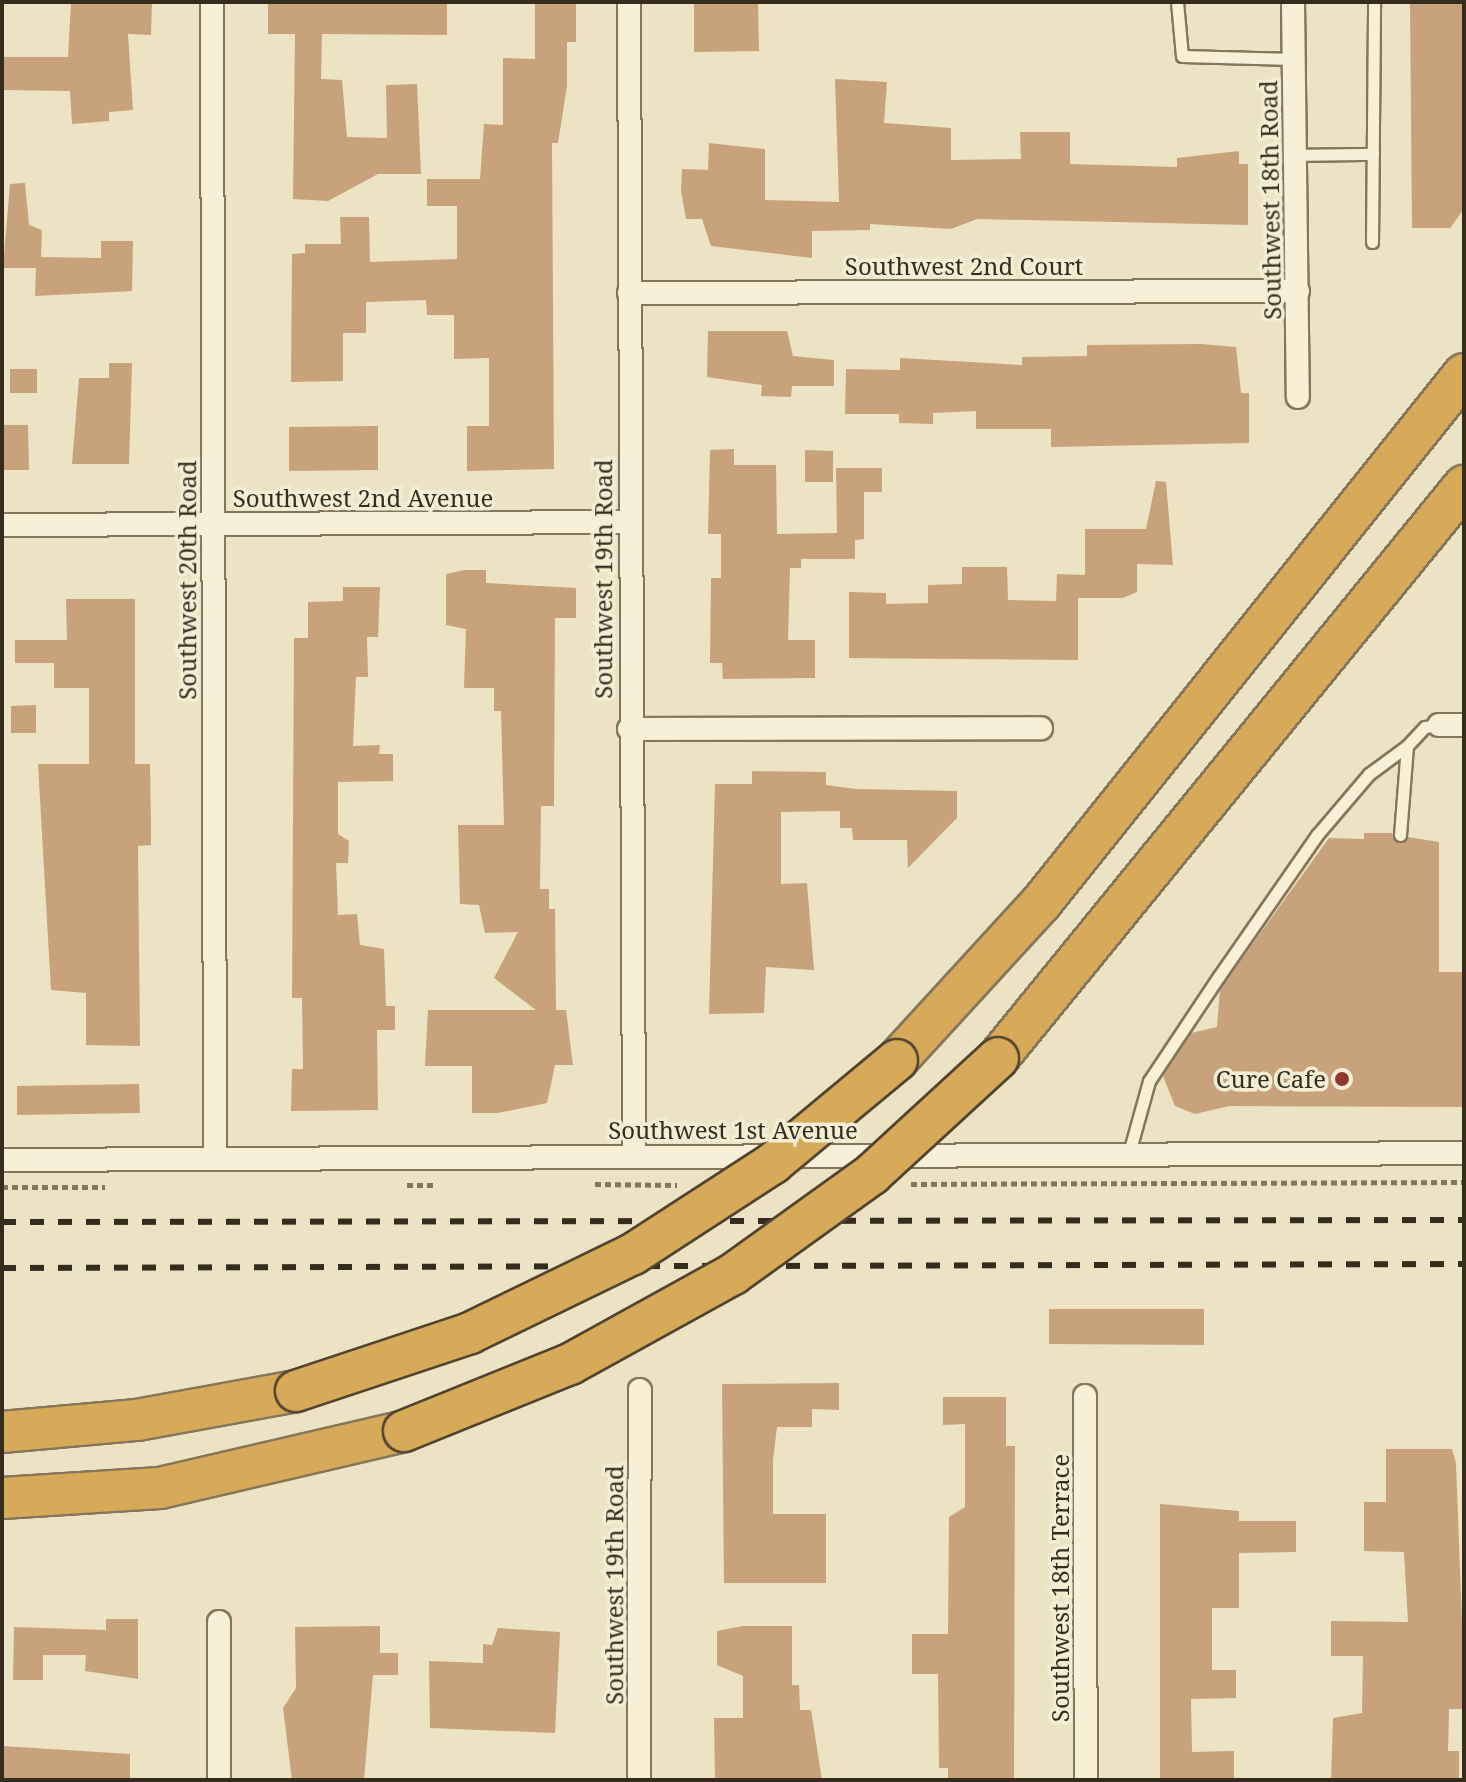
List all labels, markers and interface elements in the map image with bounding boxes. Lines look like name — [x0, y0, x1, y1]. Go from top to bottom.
street label: Southwest 18th Road — [1254, 80, 1286, 320]
street label: Southwest 2nd Court — [845, 252, 1083, 280]
street label: Southwest 19th Road — [589, 459, 617, 699]
street label: Southwest 20th Road — [173, 460, 201, 700]
street label: Southwest 2nd Avenue — [233, 484, 493, 512]
place label: Cure Cafe — [1216, 1065, 1326, 1093]
marker: Cure Cafe — [1333, 1070, 1351, 1088]
street label: Southwest 1st Avenue — [608, 1116, 858, 1144]
street label: Southwest 18th Terrace — [1046, 1454, 1074, 1722]
street label: Southwest 19th Road — [600, 1465, 628, 1705]

